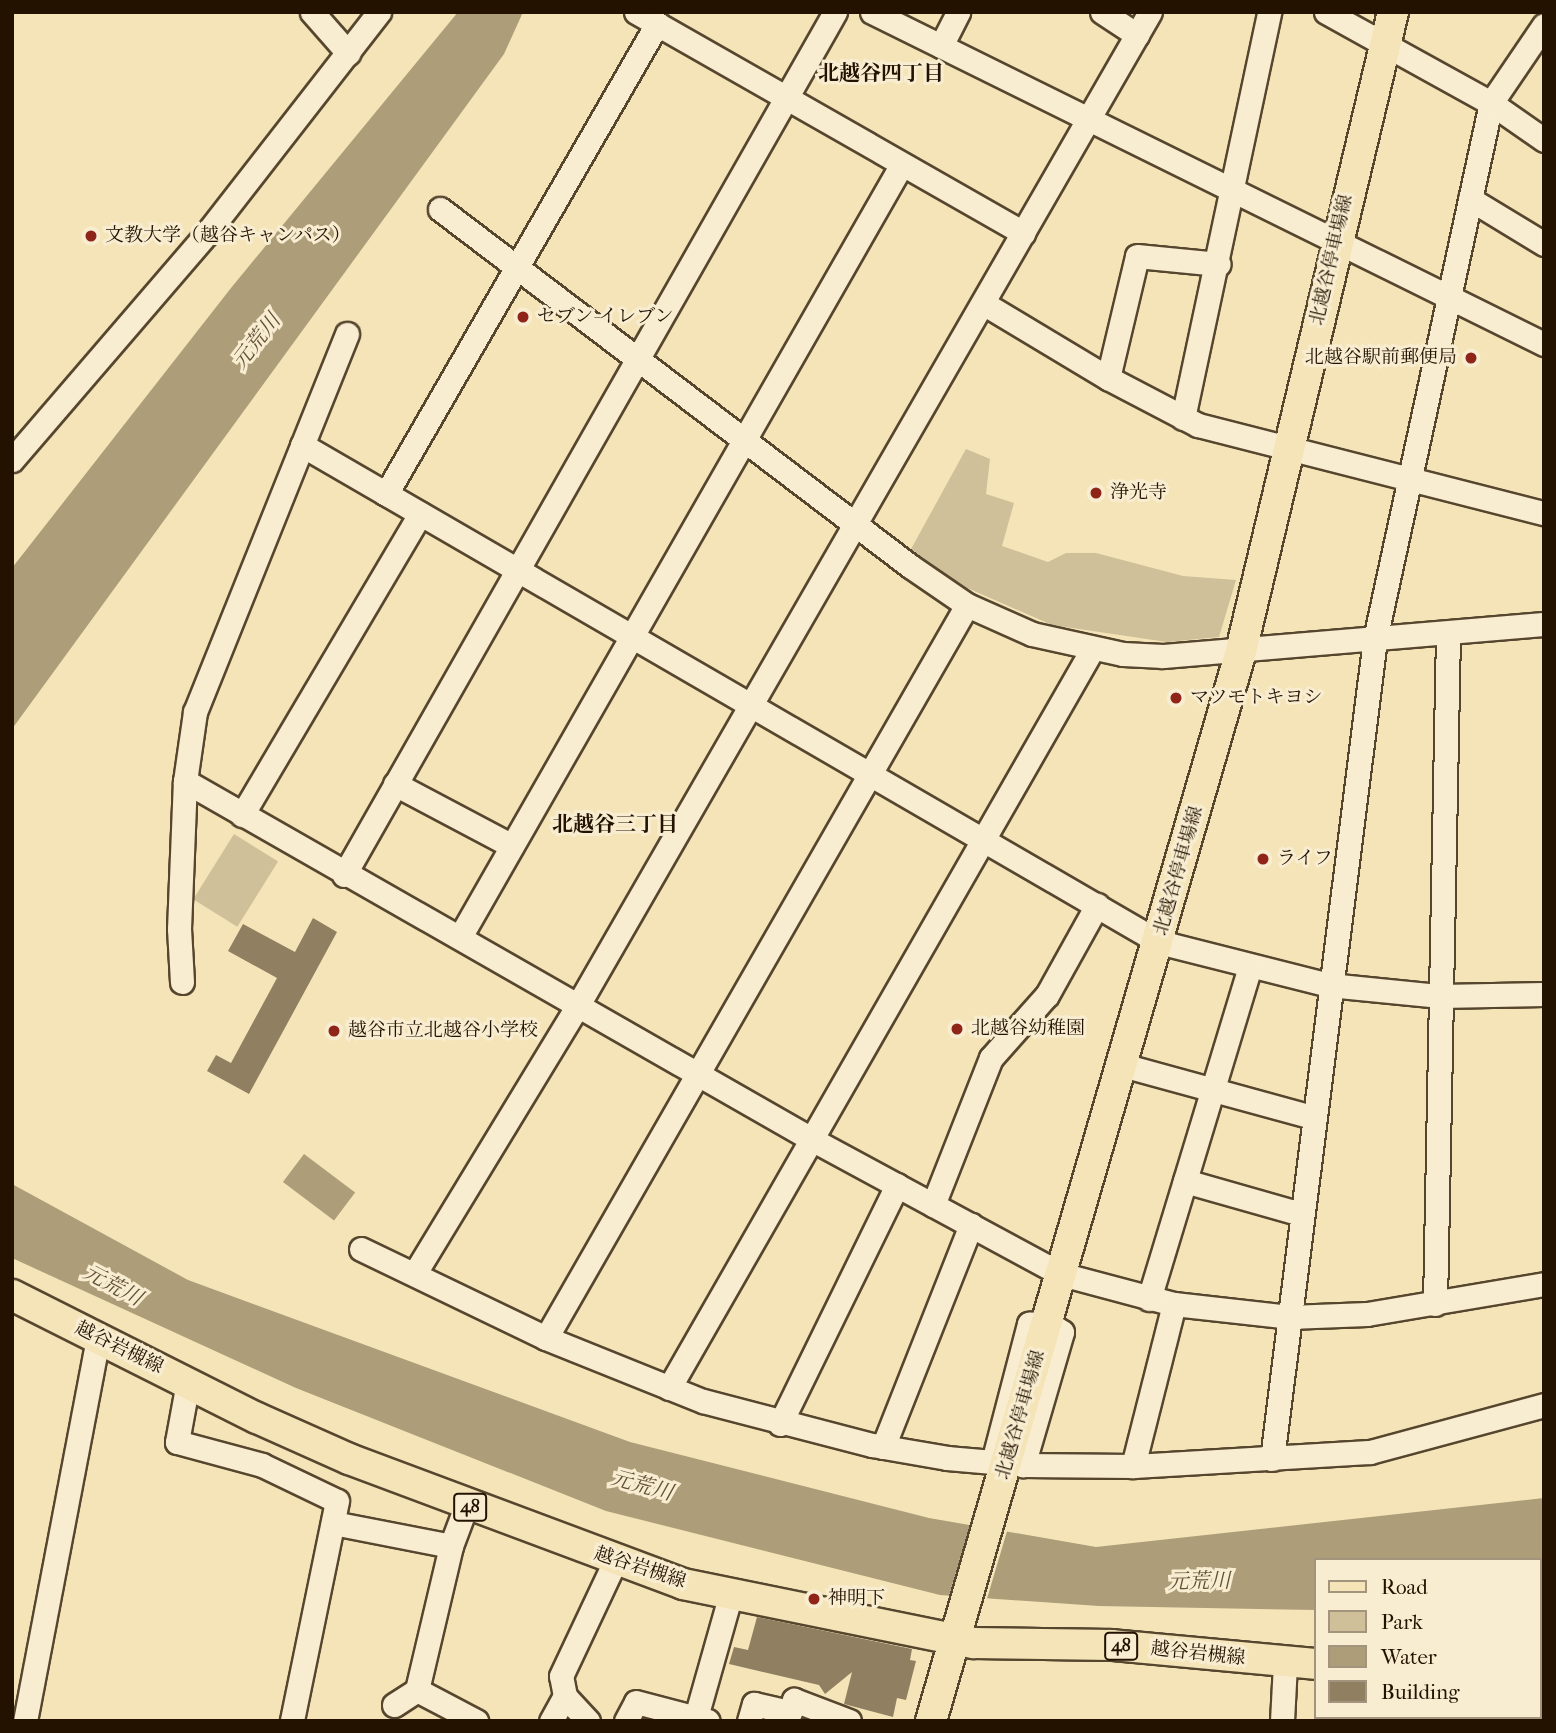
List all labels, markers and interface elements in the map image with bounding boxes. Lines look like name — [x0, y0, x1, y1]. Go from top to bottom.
district label: 北越谷四丁目 — [818, 60, 944, 86]
street label: 北越谷停車場線 — [1306, 193, 1358, 327]
place label: 文教大学（越谷キャンパス） — [105, 225, 352, 247]
marker: 文教大学（越谷キャンパス） — [83, 228, 99, 244]
place label: セブン-イレブン — [537, 306, 675, 328]
water label: 元荒川 — [227, 308, 285, 374]
marker: セブン-イレブン — [515, 309, 531, 325]
place label: 北越谷駅前郵便局 — [1305, 347, 1457, 369]
marker: 北越谷駅前郵便局 — [1463, 350, 1479, 366]
place label: 浄光寺 — [1110, 482, 1167, 504]
marker: 浄光寺 — [1088, 485, 1104, 501]
place label: マツモトキヨシ — [1190, 687, 1323, 709]
marker: マツモトキヨシ — [1168, 690, 1184, 706]
street label: 北越谷停車場線 — [1150, 804, 1208, 938]
district label: 北越谷三丁目 — [552, 811, 678, 837]
place label: ライフ — [1277, 848, 1334, 870]
marker: ライフ — [1255, 851, 1271, 867]
place label: 北越谷幼稚園 — [971, 1018, 1085, 1040]
place label: 越谷市立北越谷小学校 — [348, 1020, 538, 1042]
marker: 北越谷幼稚園 — [949, 1021, 965, 1037]
marker: 越谷市立北越谷小学校 — [326, 1023, 342, 1039]
water label: 元荒川 — [79, 1259, 147, 1311]
street label: 越谷岩槻線 — [71, 1317, 167, 1379]
street label: 北越谷停車場線 — [992, 1348, 1050, 1482]
water label: 元荒川 — [608, 1465, 676, 1505]
road number: 48 — [452, 1492, 488, 1522]
street label: 越谷岩槻線 — [591, 1542, 689, 1594]
legend — [1314, 1558, 1542, 1719]
water label: 元荒川 — [1167, 1568, 1231, 1594]
text: Road — [1381, 1575, 1428, 1599]
place label: 神明下 — [828, 1588, 885, 1610]
marker: 神明下 — [806, 1591, 822, 1607]
text: Park — [1381, 1610, 1423, 1634]
road number: 48 — [1104, 1632, 1138, 1660]
street label: 越谷岩槻線 — [1150, 1638, 1246, 1670]
text: Water — [1381, 1645, 1437, 1669]
text: Building — [1381, 1680, 1459, 1704]

